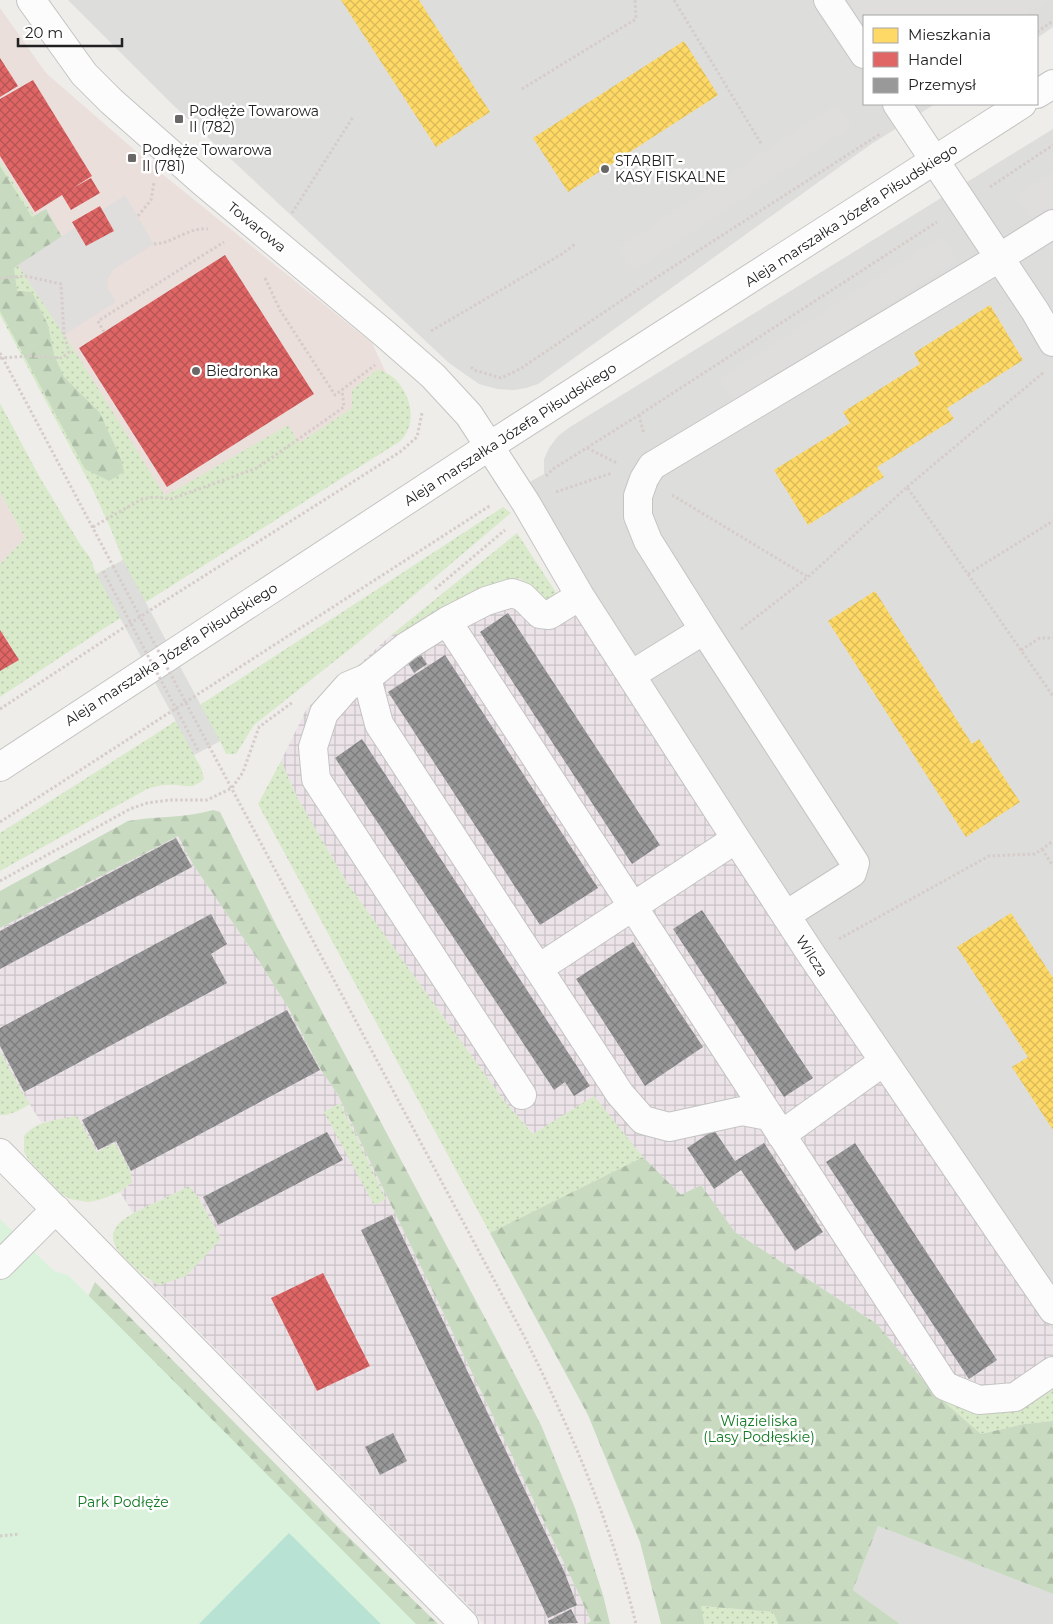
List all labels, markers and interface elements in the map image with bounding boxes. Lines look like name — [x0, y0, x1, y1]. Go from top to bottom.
scale bar — [18, 15, 121, 47]
legend — [863, 15, 1038, 105]
text: 20 m — [25, 23, 63, 42]
text: Mieszkania — [908, 25, 991, 44]
text: Handel — [908, 50, 962, 69]
text: Przemysł — [908, 75, 977, 94]
place label: Podłęże Towarowa II (782) — [189, 102, 319, 136]
marker: Podłęże Towarowa II (782) — [173, 113, 185, 125]
street label: Aleja marszałka Józefa Piłsudskiego — [741, 139, 961, 291]
place label: Podłęże Towarowa II (781) — [142, 141, 272, 175]
marker: Podłęże Towarowa II (781) — [126, 152, 138, 164]
place label: STARBIT - KASY FISKALNE — [615, 152, 726, 186]
marker: STARBIT - KASY FISKALNE — [599, 163, 611, 175]
street label: Towarowa — [224, 198, 290, 256]
street label: Aleja marszałka Józefa Piłsudskiego — [400, 358, 620, 510]
place label: Biedronka — [206, 362, 278, 380]
marker: Biedronka — [190, 365, 202, 377]
street label: Aleja marszałka Józefa Piłsudskiego — [61, 578, 281, 730]
street label: Wilcza — [792, 932, 832, 980]
park label: Wiązieliska (Lasy Podłęskie) — [703, 1412, 815, 1446]
park label: Park Podłęże — [77, 1493, 169, 1511]

